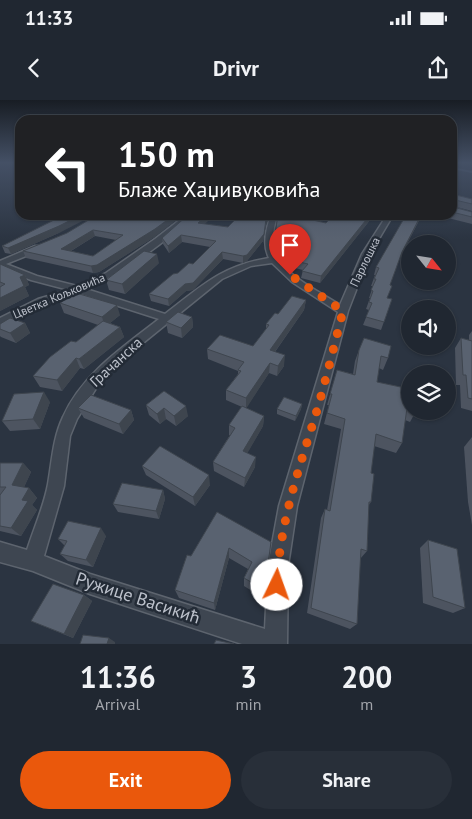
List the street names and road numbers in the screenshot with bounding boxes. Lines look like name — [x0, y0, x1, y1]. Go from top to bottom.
street label: Парлошка — [346, 235, 383, 289]
street label: Цветка Кољковића — [10, 269, 107, 322]
street label: Грачанска — [85, 333, 146, 391]
street label: Ружице Васикић — [73, 567, 203, 628]

